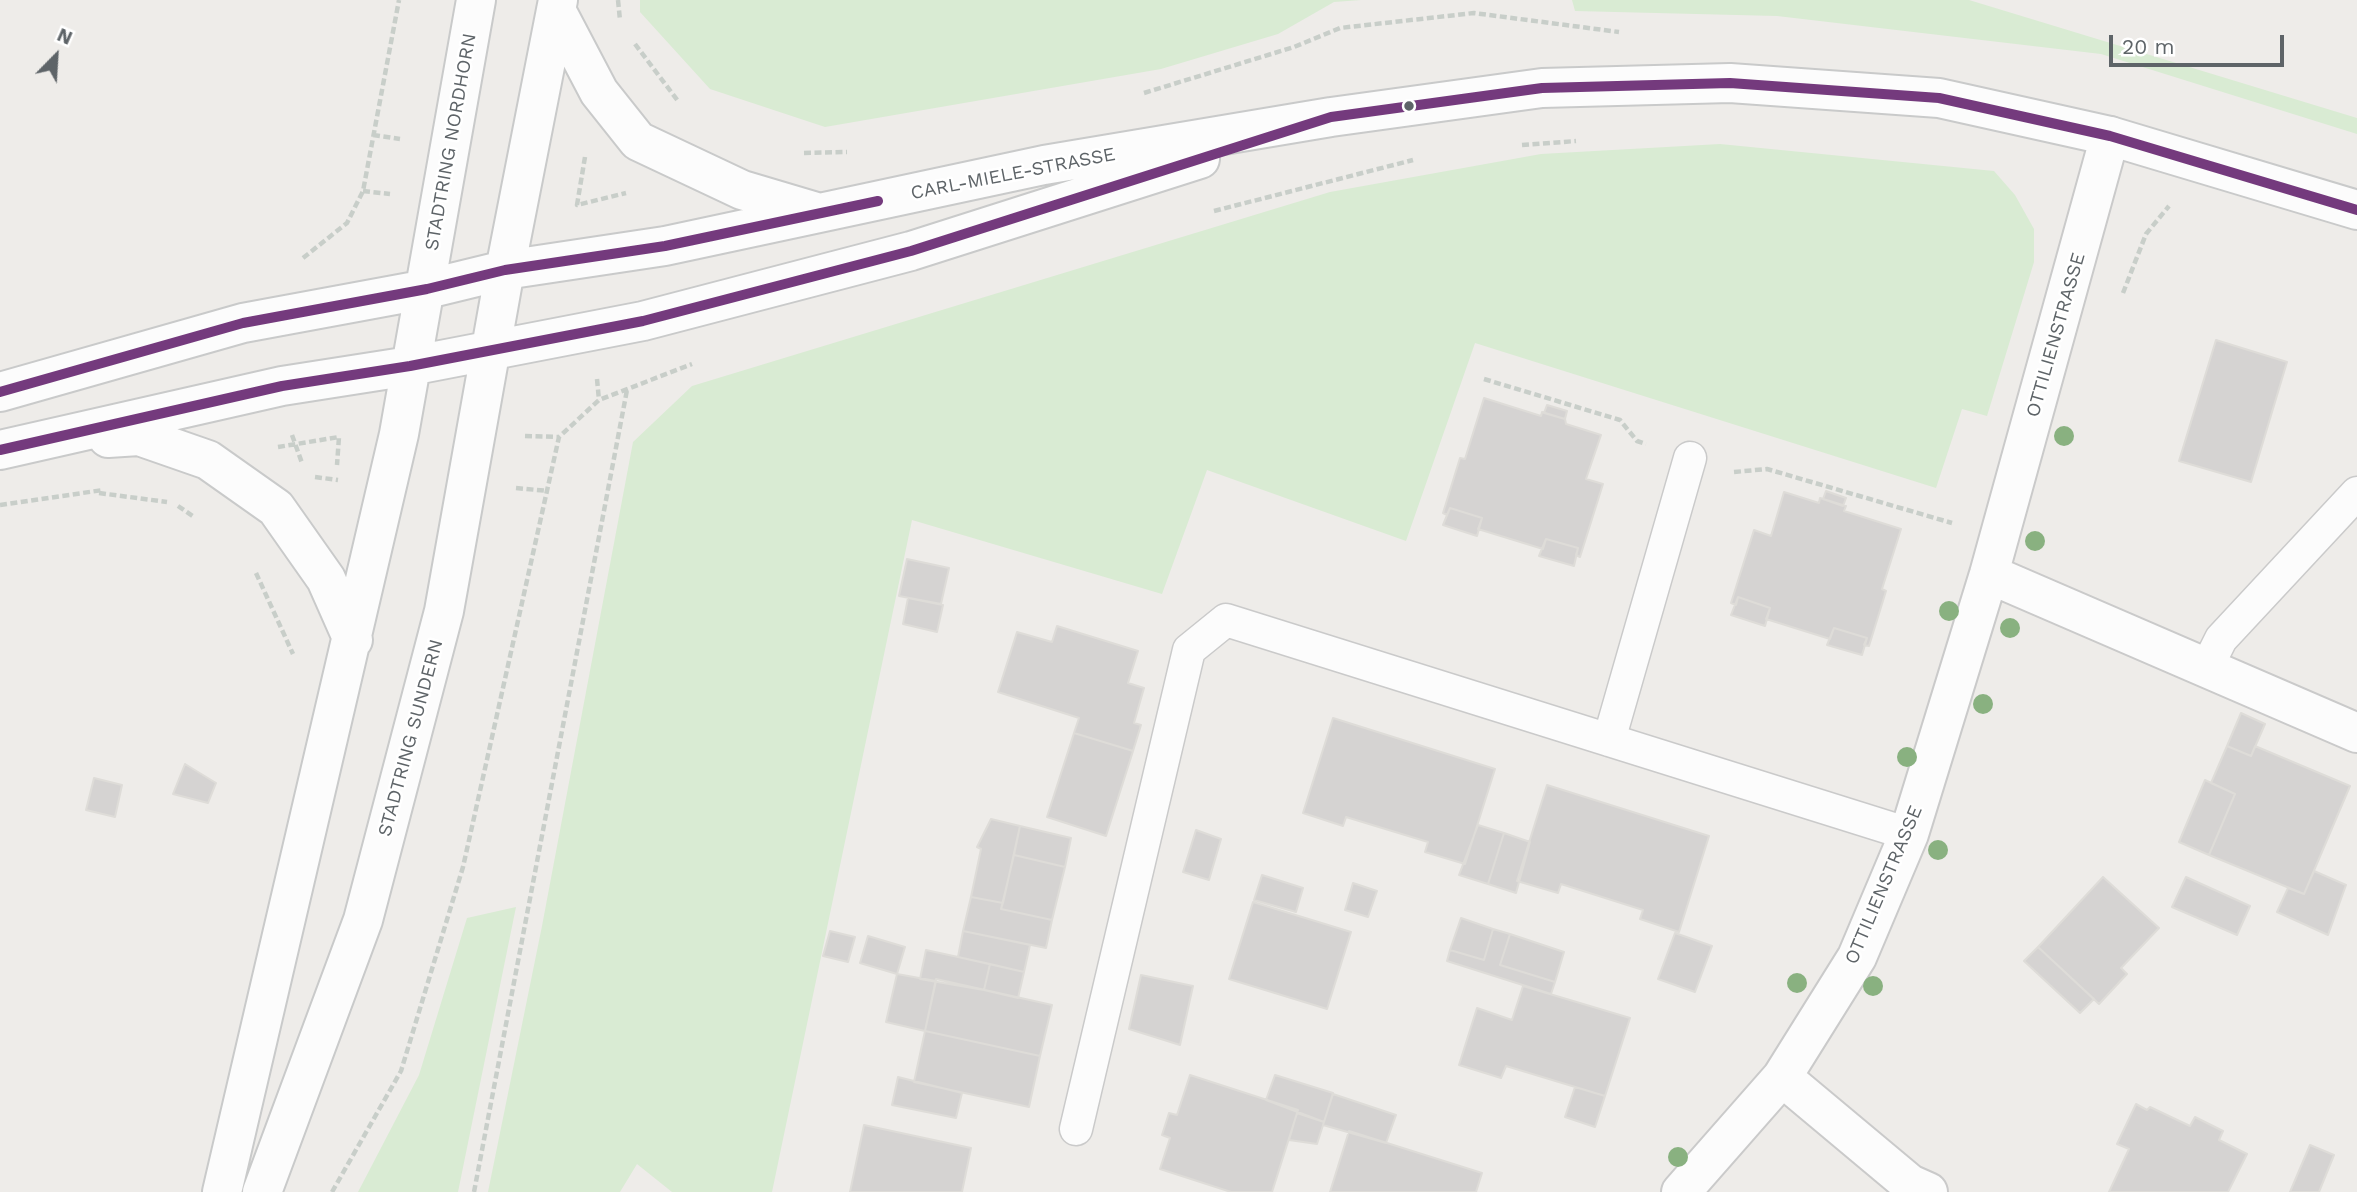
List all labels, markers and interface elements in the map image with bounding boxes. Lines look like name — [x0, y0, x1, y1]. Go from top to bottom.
north arrow — [21, 21, 91, 91]
scale bar — [2112, 21, 2287, 65]
text: N — [54, 23, 76, 50]
street label: STADTRING NORDHORN — [421, 32, 481, 252]
text: 20 m — [2122, 34, 2174, 59]
unlabelled marker — [1402, 99, 1416, 113]
street label: CARL-MIELE-STRASSE — [909, 143, 1117, 205]
street label: OTTILIENSTRASSE — [2022, 250, 2090, 420]
street label: STADTRING SUNDERN — [374, 637, 448, 839]
street label: OTTILIENSTRASSE — [1840, 802, 1928, 968]

